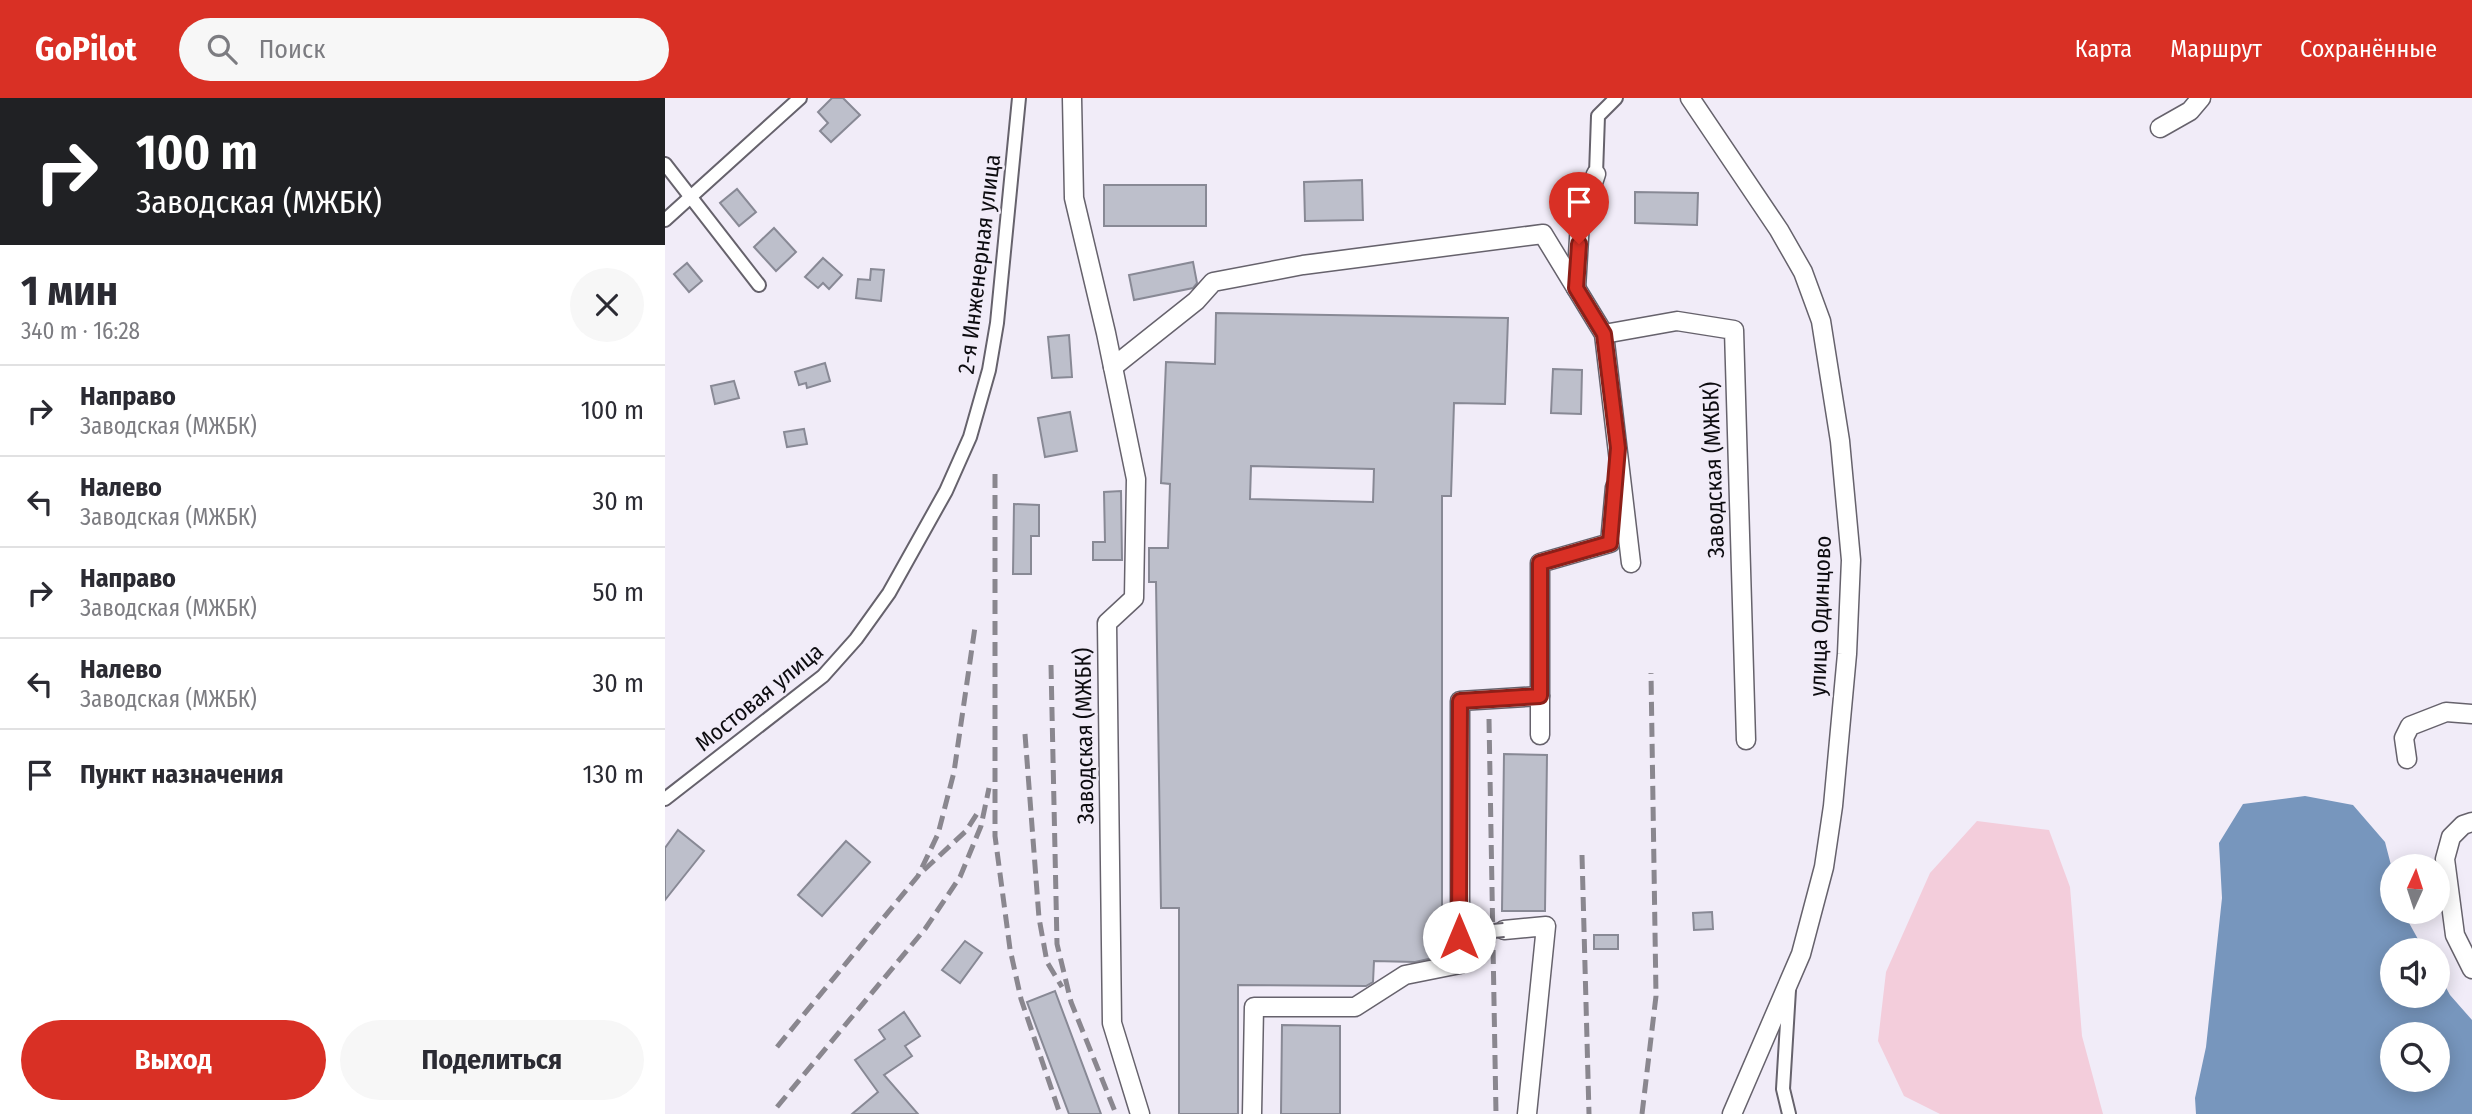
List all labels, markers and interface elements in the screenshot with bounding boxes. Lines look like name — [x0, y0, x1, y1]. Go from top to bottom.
search box — [179, 18, 669, 81]
text: GoPilot — [35, 29, 137, 69]
icon: search — [203, 30, 241, 68]
text: Поиск — [259, 34, 325, 65]
text: Карта — [2075, 35, 2132, 63]
text: Маршрут — [2170, 35, 2262, 63]
text: Сохранённые — [2300, 35, 2437, 63]
text: 100 m — [136, 123, 258, 182]
icon: right — [21, 126, 112, 217]
street label: 2-я Инженерная улица — [952, 153, 1006, 375]
pin — [1549, 172, 1609, 244]
text: Заводская (МЖБК) — [136, 183, 382, 221]
icon: arrive — [1560, 183, 1598, 221]
text: 1 мин — [21, 266, 118, 316]
button: close — [570, 268, 644, 342]
text: 340 m · 16:28 — [21, 317, 140, 345]
text: Направо — [80, 381, 176, 412]
street label: Заводская (МЖБК) — [1696, 381, 1730, 559]
icon: right — [21, 392, 59, 430]
text: 100 m — [581, 395, 644, 426]
text: Заводская (МЖБК) — [80, 412, 257, 440]
text: Налево — [80, 472, 162, 503]
icon: left — [21, 483, 59, 521]
text: 30 m — [593, 486, 644, 517]
text: Заводская (МЖБК) — [80, 503, 257, 531]
street label: улица Одинцово — [1803, 535, 1837, 697]
text: Направо — [80, 563, 176, 594]
icon: right — [21, 574, 59, 612]
text: 50 m — [592, 577, 644, 608]
text: Заводская (МЖБК) — [80, 594, 257, 622]
street label: Мостовая улица — [689, 637, 829, 757]
street label: Заводская (МЖБК) — [1068, 647, 1100, 825]
text: Налево — [80, 654, 162, 685]
icon: left — [21, 665, 59, 703]
text: 30 m — [593, 668, 644, 699]
text: Заводская (МЖБК) — [80, 685, 257, 713]
icon: arrive — [21, 756, 59, 794]
text: Пункт назначения — [80, 759, 284, 790]
text: 130 m — [582, 759, 644, 790]
north arrow — [2380, 854, 2450, 924]
map controls — [2380, 854, 2450, 1092]
position arrow — [1422, 900, 1496, 974]
button: sound — [2380, 938, 2450, 1008]
button: Выход — [21, 1020, 326, 1100]
button: Поделиться — [340, 1020, 644, 1100]
button: search — [2380, 1022, 2450, 1092]

